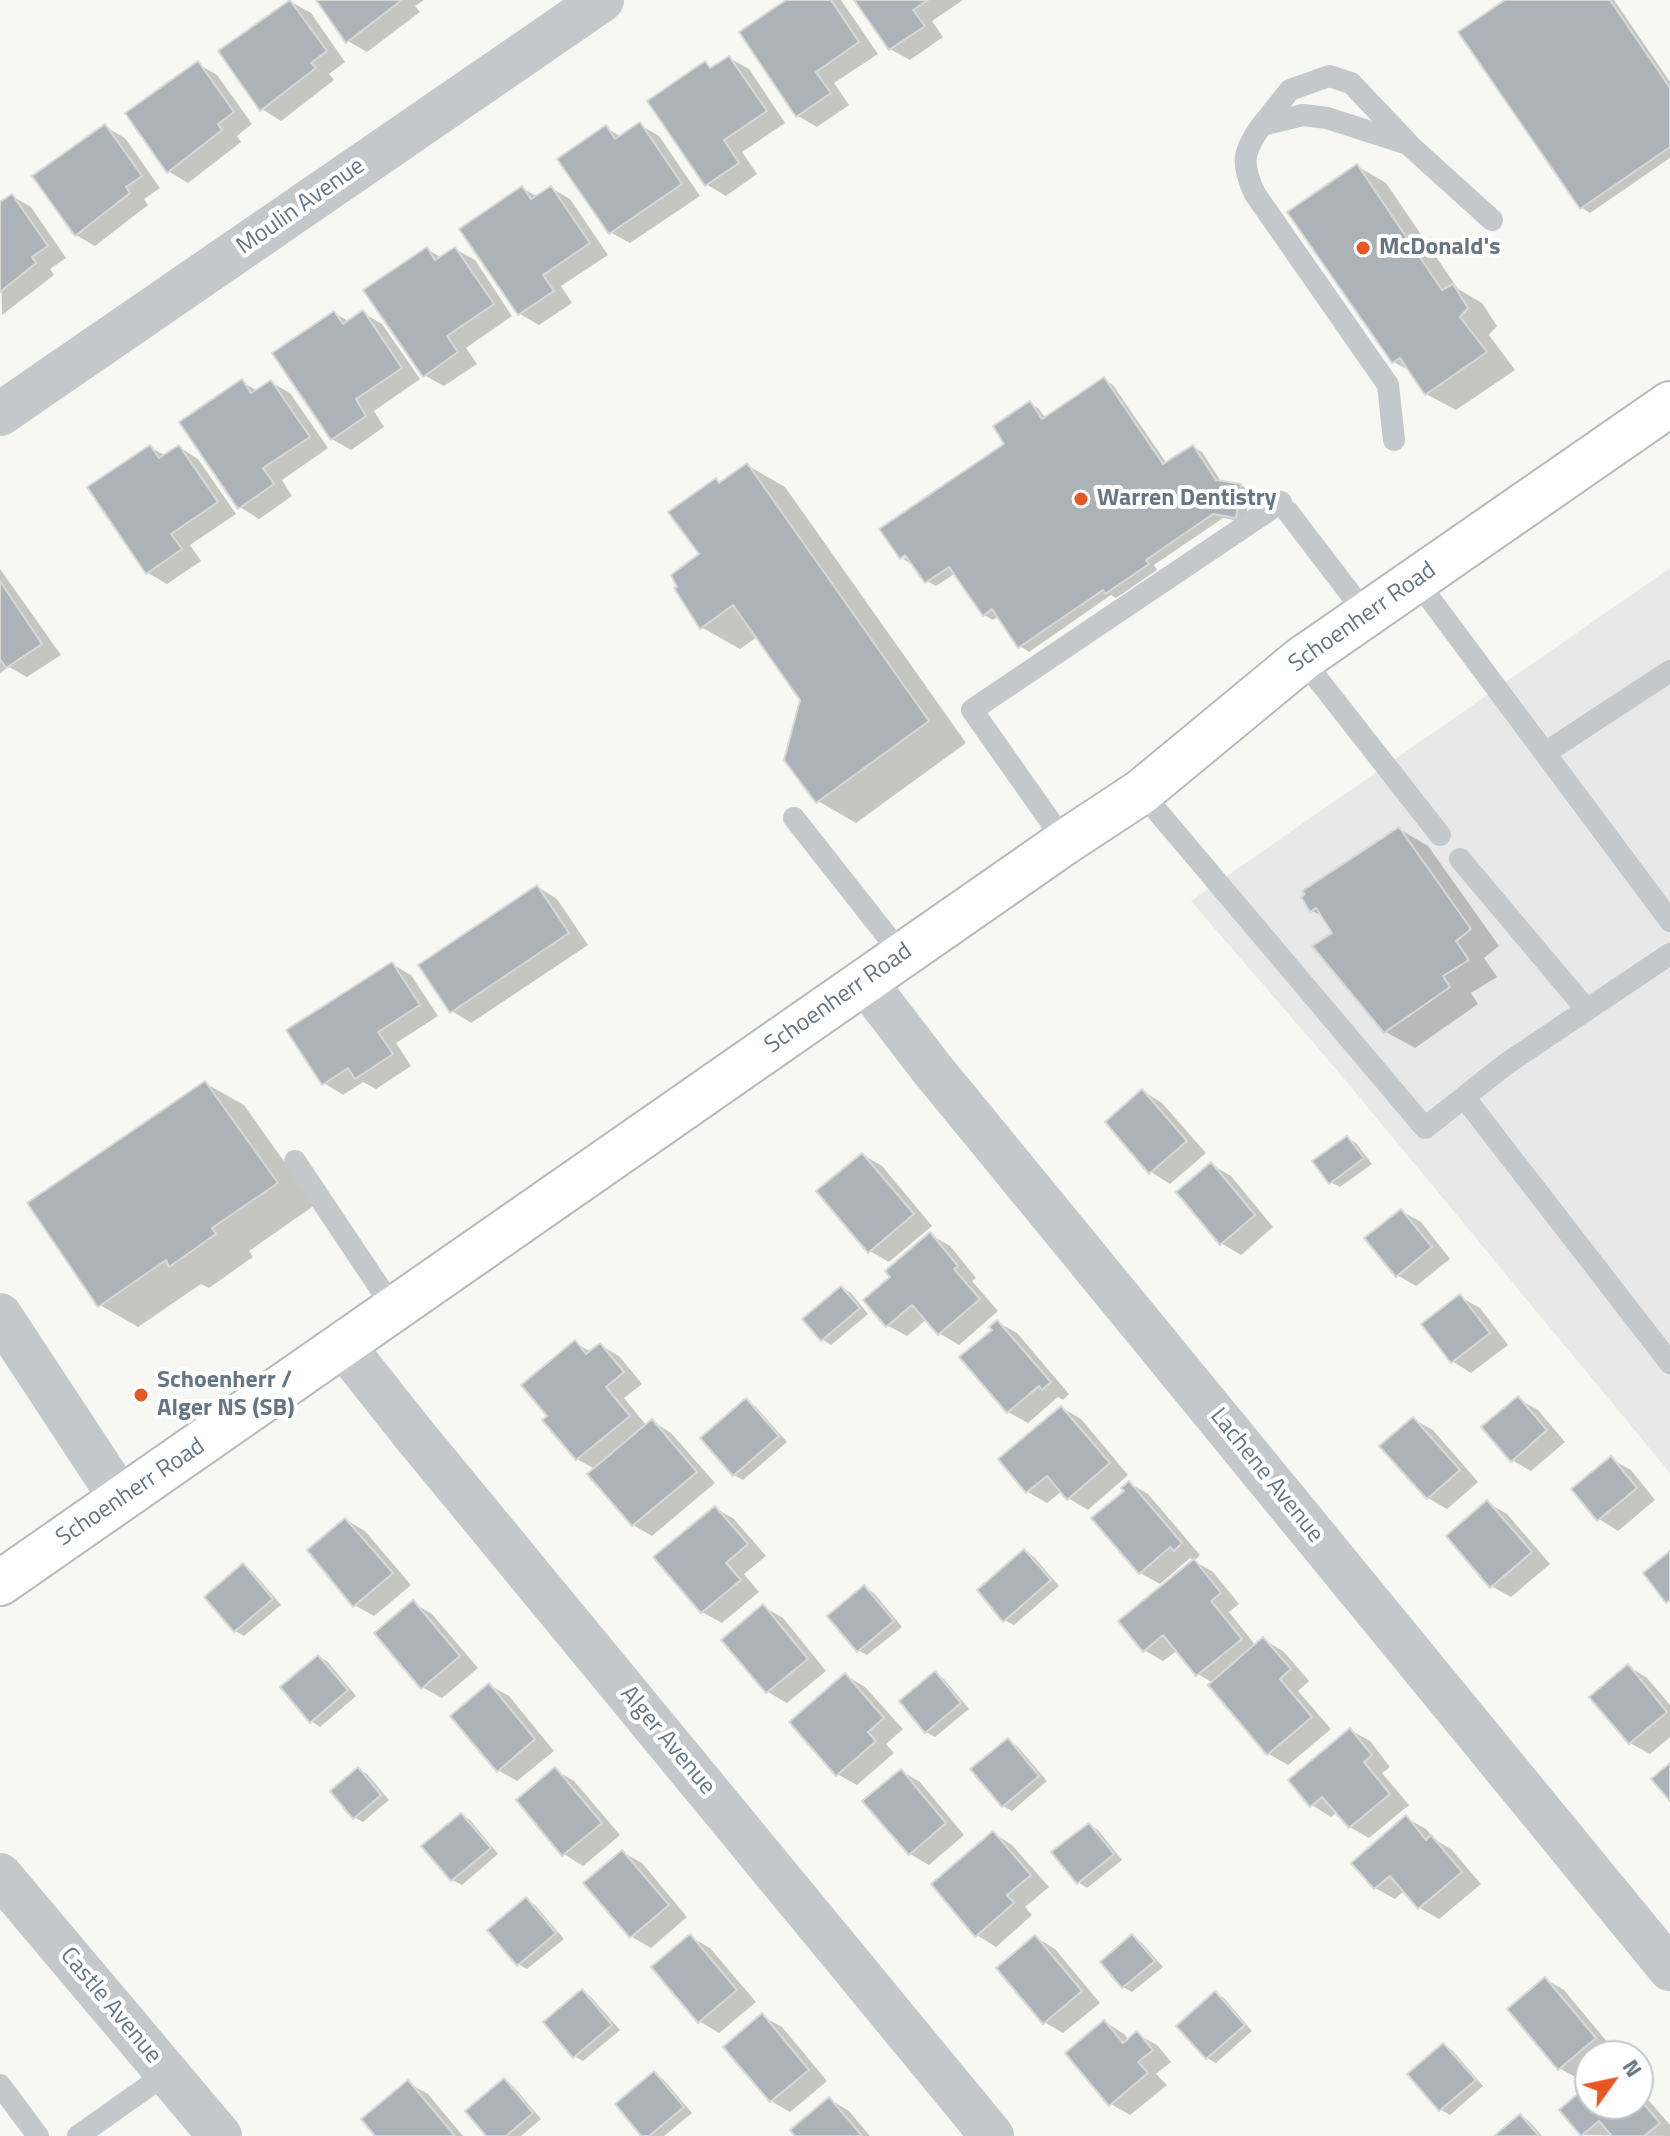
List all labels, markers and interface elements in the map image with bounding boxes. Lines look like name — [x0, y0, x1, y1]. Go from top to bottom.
street label: Moulin Avenue — [232, 152, 370, 262]
place label: McDonald's — [1379, 234, 1500, 262]
marker: McDonald's — [1354, 239, 1372, 257]
place label: Warren Dentistry — [1097, 485, 1277, 513]
marker: Warren Dentistry — [1072, 490, 1090, 508]
street label: Schoenherr Road — [1284, 557, 1442, 679]
street label: Schoenherr Road — [760, 938, 918, 1060]
place label: Schoenherr / Alger NS (SB) — [157, 1367, 295, 1423]
marker: Schoenherr / Alger NS (SB) — [132, 1386, 150, 1404]
street label: Lachene Avenue — [1203, 1403, 1329, 1549]
street label: Schoenherr Road — [51, 1433, 211, 1553]
street label: Alger Avenue — [613, 1681, 721, 1801]
street label: Castle Avenue — [53, 1942, 167, 2070]
north arrow — [1574, 2040, 1654, 2120]
text: N — [1614, 2052, 1651, 2084]

